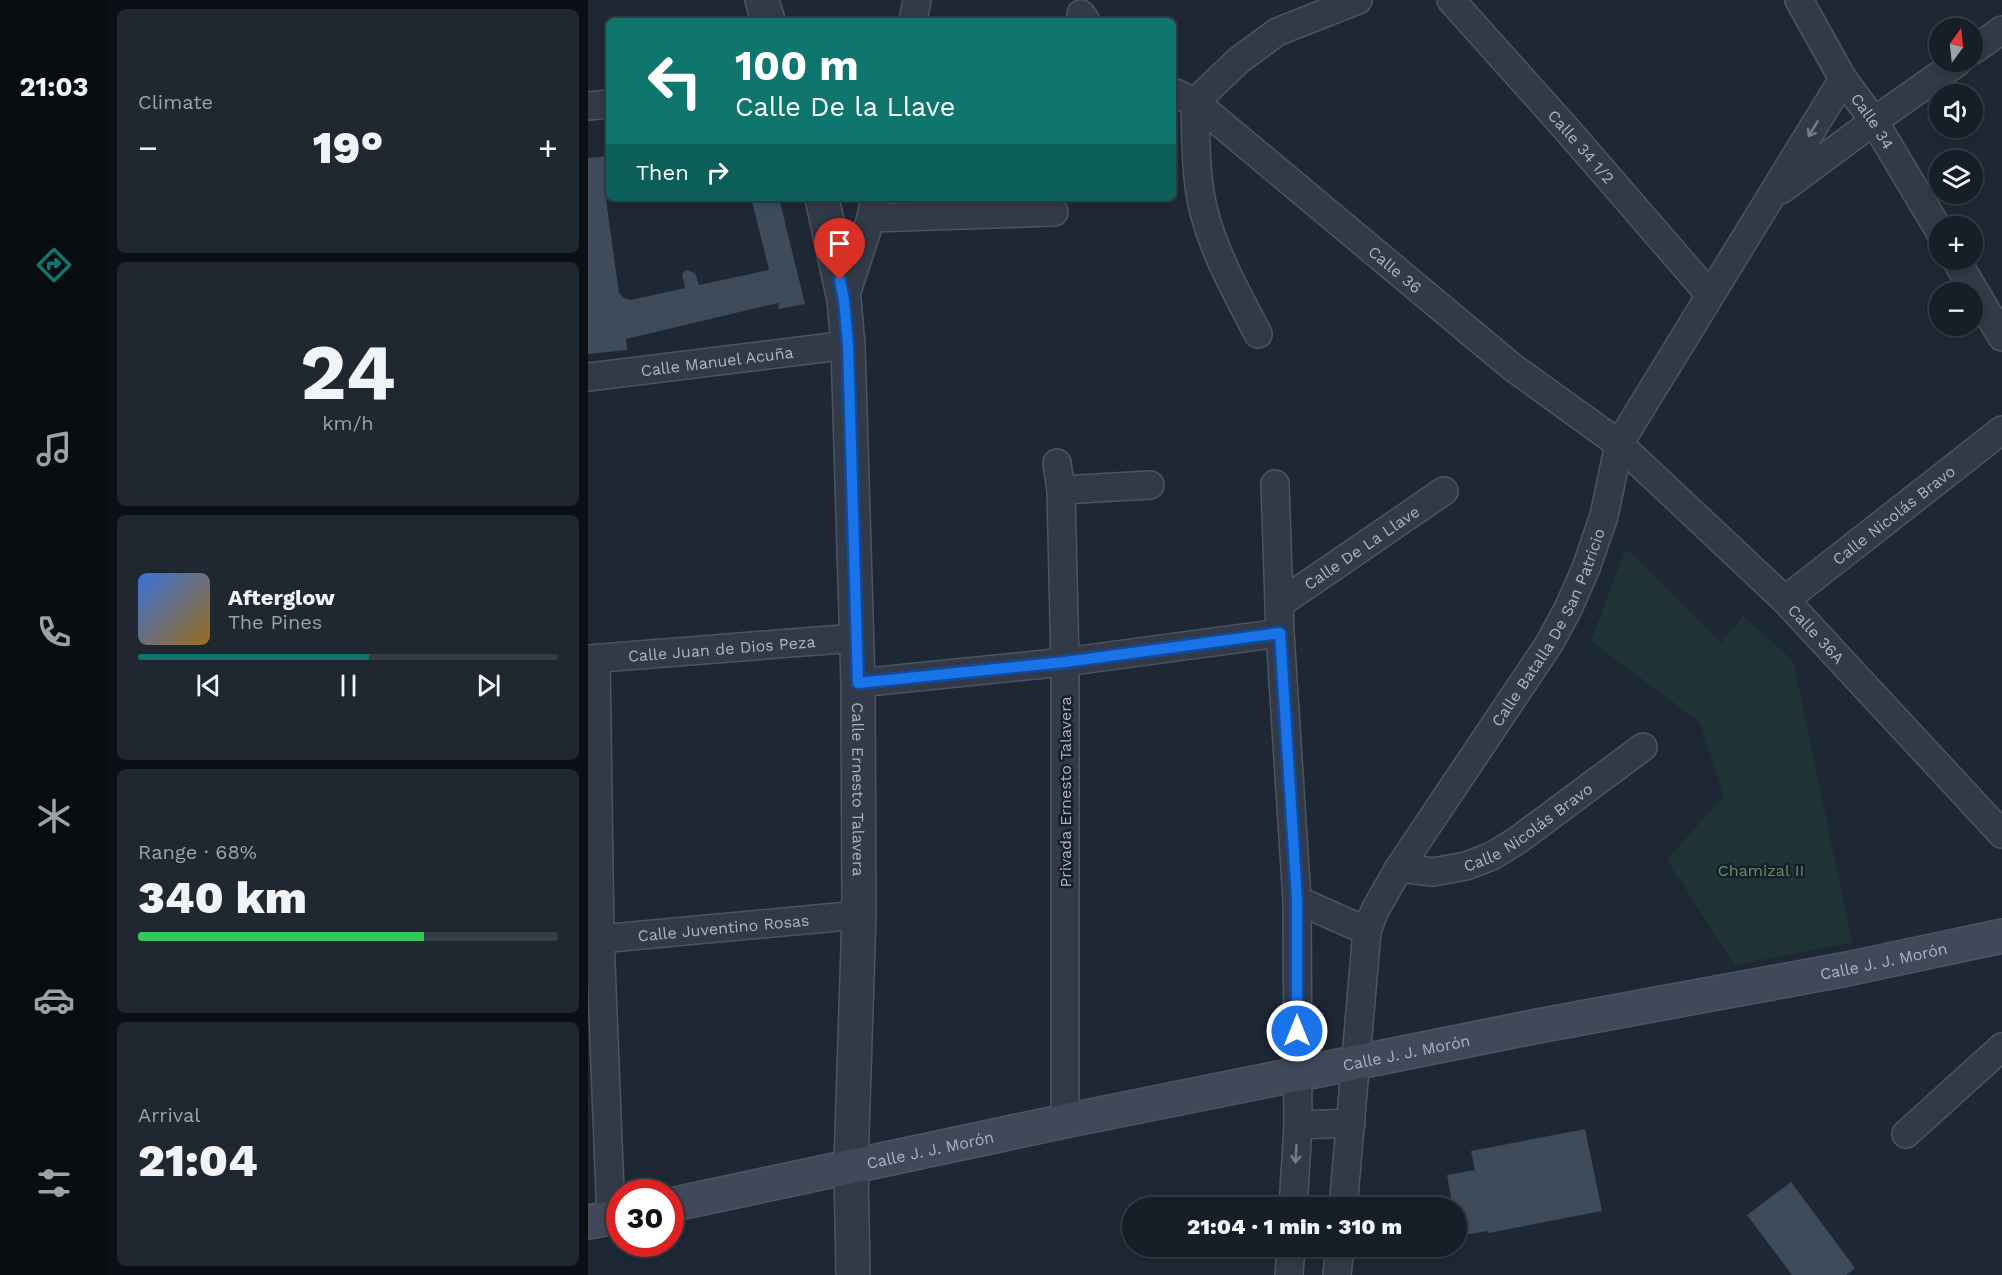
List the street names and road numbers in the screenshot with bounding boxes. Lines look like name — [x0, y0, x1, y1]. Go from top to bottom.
street label: Calle 34 — [1847, 90, 1898, 153]
street label: Calle 34 1/2 — [1544, 106, 1618, 187]
street label: Calle 36 — [1364, 242, 1425, 297]
street label: Calle Manuel Acuña — [640, 343, 794, 380]
street label: Calle Nicolás Bravo — [1829, 461, 1959, 569]
street label: Calle De La Llave — [1301, 502, 1423, 594]
street label: Calle Batalla De San Patricio — [1488, 526, 1609, 730]
street label: Calle 36A — [1784, 600, 1848, 668]
street label: Calle Juan de Dios Peza — [627, 632, 816, 666]
street label: Privada Ernesto Talavera — [1056, 696, 1075, 888]
street label: Calle Ernesto Talavera — [848, 702, 868, 876]
street label: Calle Nicolás Bravo — [1461, 779, 1596, 876]
street label: Calle Juventino Rosas — [637, 911, 810, 945]
street label: Calle J. J. Morón — [1819, 939, 1949, 984]
street label: Calle J. J. Morón — [1341, 1031, 1472, 1075]
street label: Calle J. J. Morón — [865, 1127, 996, 1173]

